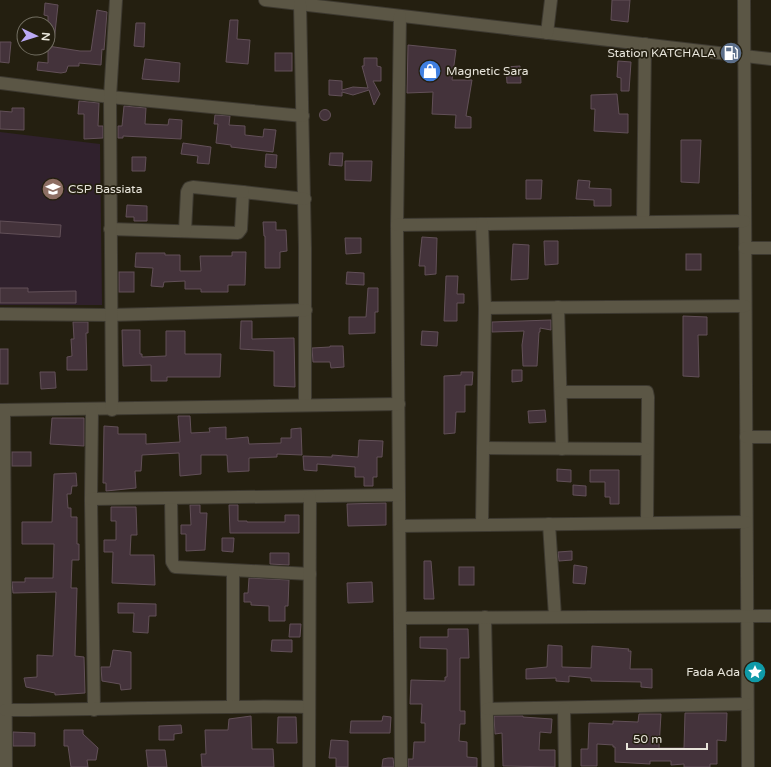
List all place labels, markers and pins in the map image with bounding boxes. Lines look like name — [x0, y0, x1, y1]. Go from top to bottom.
fuel station icon: Station KATCHALA — [718, 40, 744, 66]
place label: Station KATCHALA — [607, 46, 716, 60]
shop icon: Magnetic Sara — [417, 58, 443, 84]
place label: Magnetic Sara — [446, 64, 529, 78]
school or university icon: CSP Bassiata — [40, 176, 66, 202]
place label: CSP Bassiata — [68, 182, 142, 196]
place icon: Fada Ada — [742, 659, 768, 685]
place label: Fada Ada — [686, 665, 740, 679]

